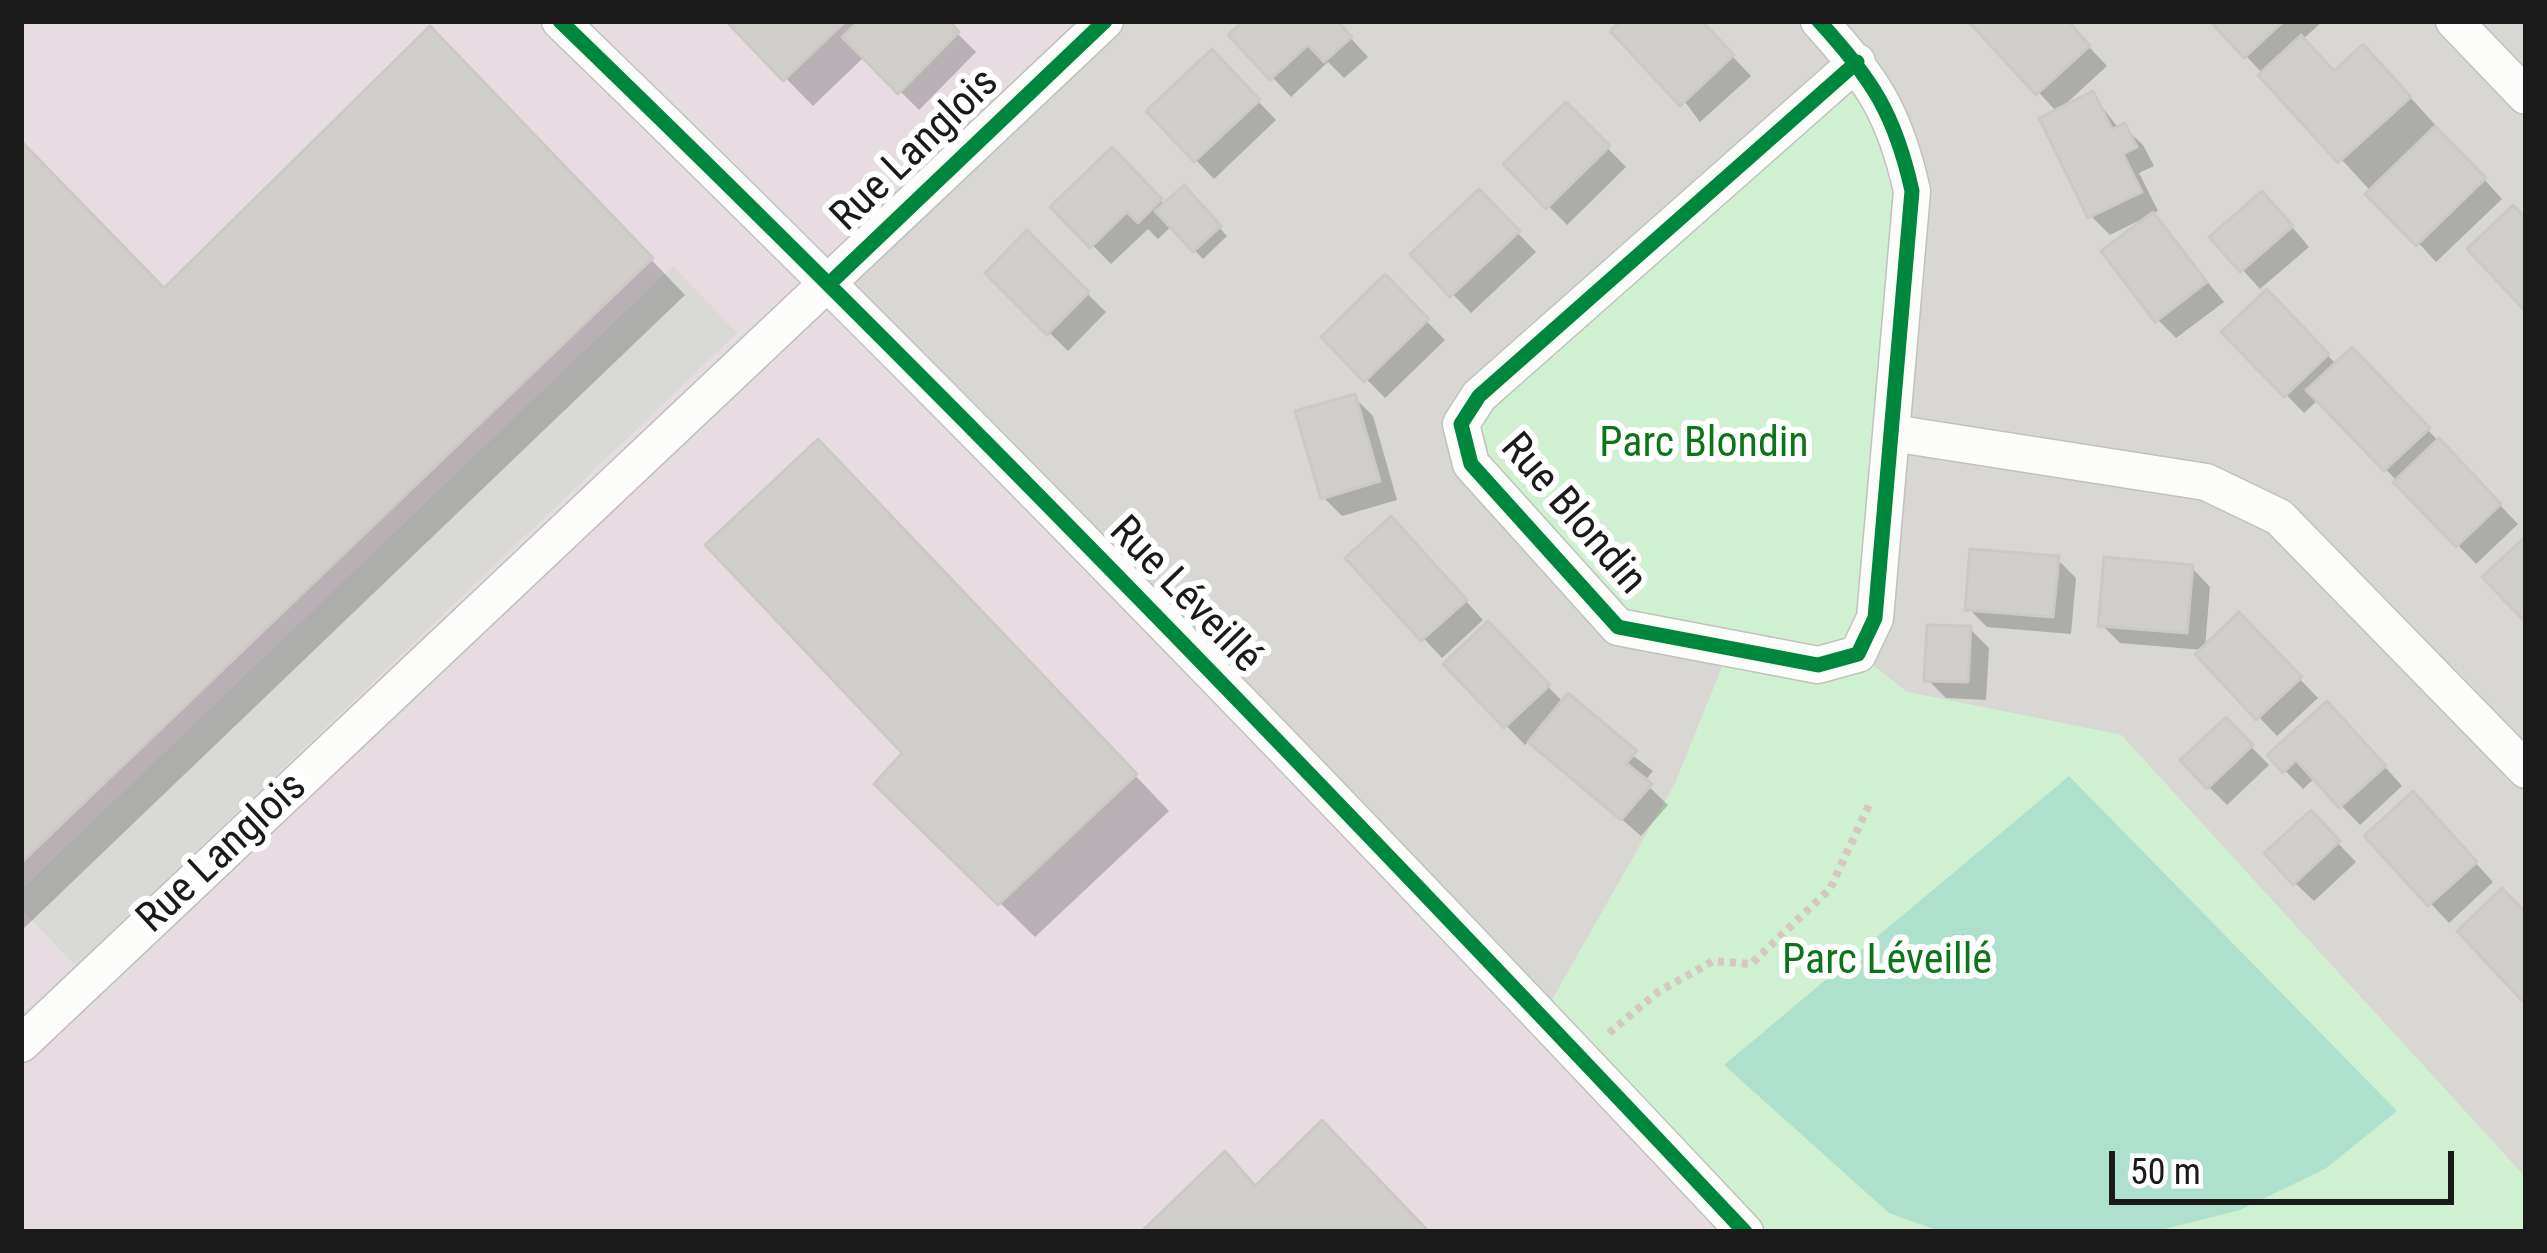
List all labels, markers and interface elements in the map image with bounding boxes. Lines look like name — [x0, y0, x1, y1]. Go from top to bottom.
street label: Rue Langlois — [822, 59, 1010, 243]
park label: Parc Blondin — [1599, 420, 1809, 470]
street label: Rue Blondin — [1488, 424, 1656, 606]
street label: Rue Léveillé — [1097, 508, 1271, 684]
street label: Rue Langlois — [128, 763, 318, 945]
park label: Parc Léveillé — [1782, 937, 1992, 987]
scale bar — [2115, 1127, 2460, 1201]
text: 50 m — [2130, 1151, 2201, 1193]

